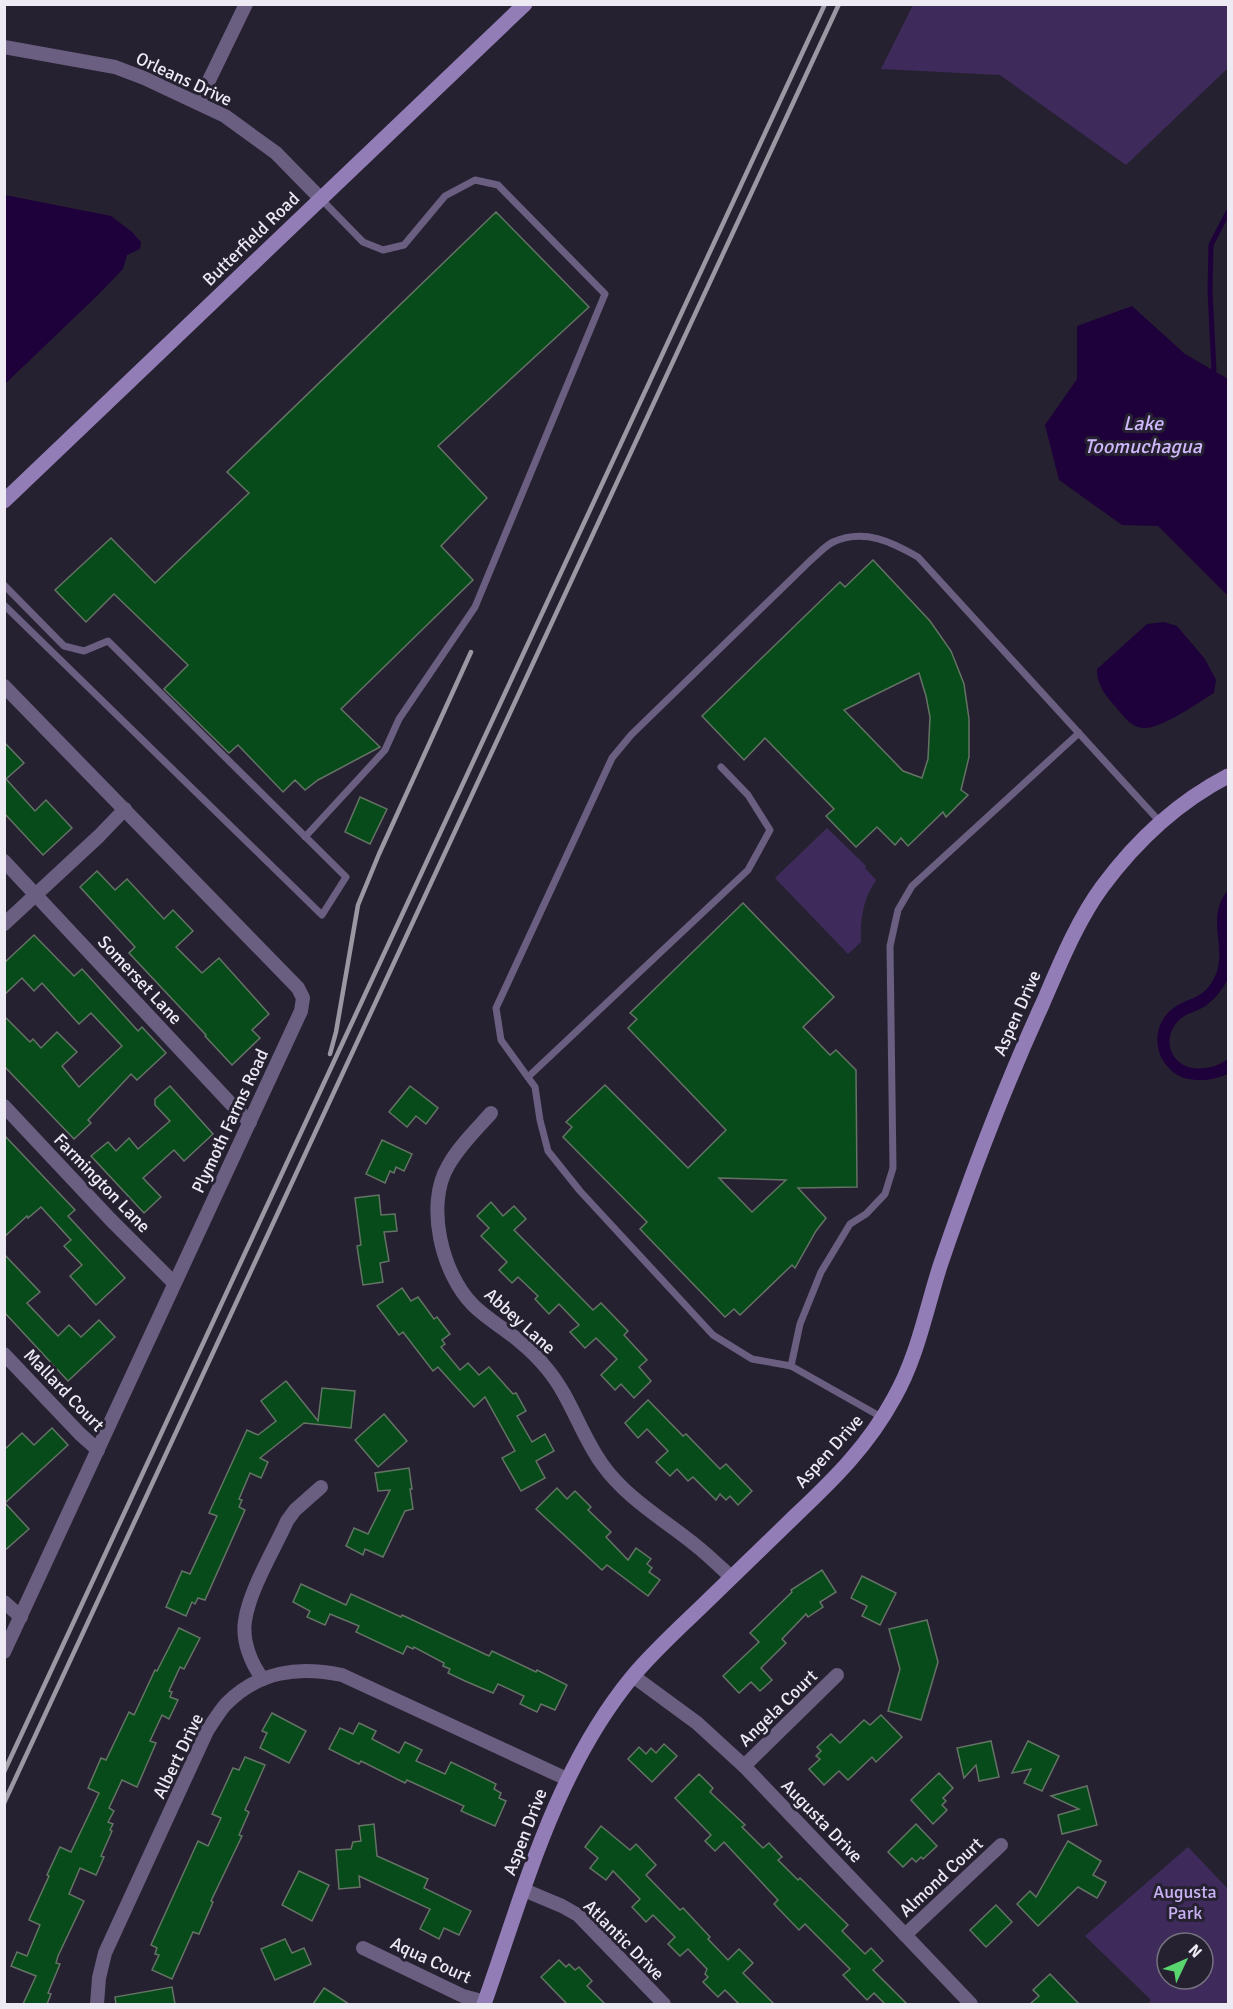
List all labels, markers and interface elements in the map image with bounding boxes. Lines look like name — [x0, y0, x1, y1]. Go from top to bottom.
street label: Orleans Drive — [132, 47, 236, 111]
street label: Butterfield Road — [198, 187, 304, 291]
water label: Lake Toomuchagua — [1084, 411, 1203, 459]
street label: Somerset Lane — [93, 931, 187, 1029]
street label: Aspen Drive — [988, 967, 1046, 1059]
street label: Plymoth Farms Road — [187, 1045, 273, 1197]
street label: Farmington Lane — [49, 1129, 155, 1237]
street label: Abbey Lane — [480, 1283, 560, 1359]
street label: Mallard Court — [19, 1344, 109, 1436]
street label: Aspen Drive — [790, 1410, 868, 1492]
street label: Angela Court — [734, 1665, 822, 1751]
street label: Albert Drive — [148, 1710, 208, 1802]
street label: Augusta Drive — [777, 1775, 867, 1867]
street label: Aspen Drive — [498, 1785, 552, 1879]
street label: Almond Court — [895, 1833, 987, 1921]
park label: Augusta Park — [1153, 1881, 1217, 1924]
street label: Atlantic Drive — [579, 1895, 669, 1985]
north arrow — [1155, 1931, 1215, 1991]
street label: Aqua Court — [387, 1932, 475, 1988]
text: N — [1184, 1940, 1206, 1962]

